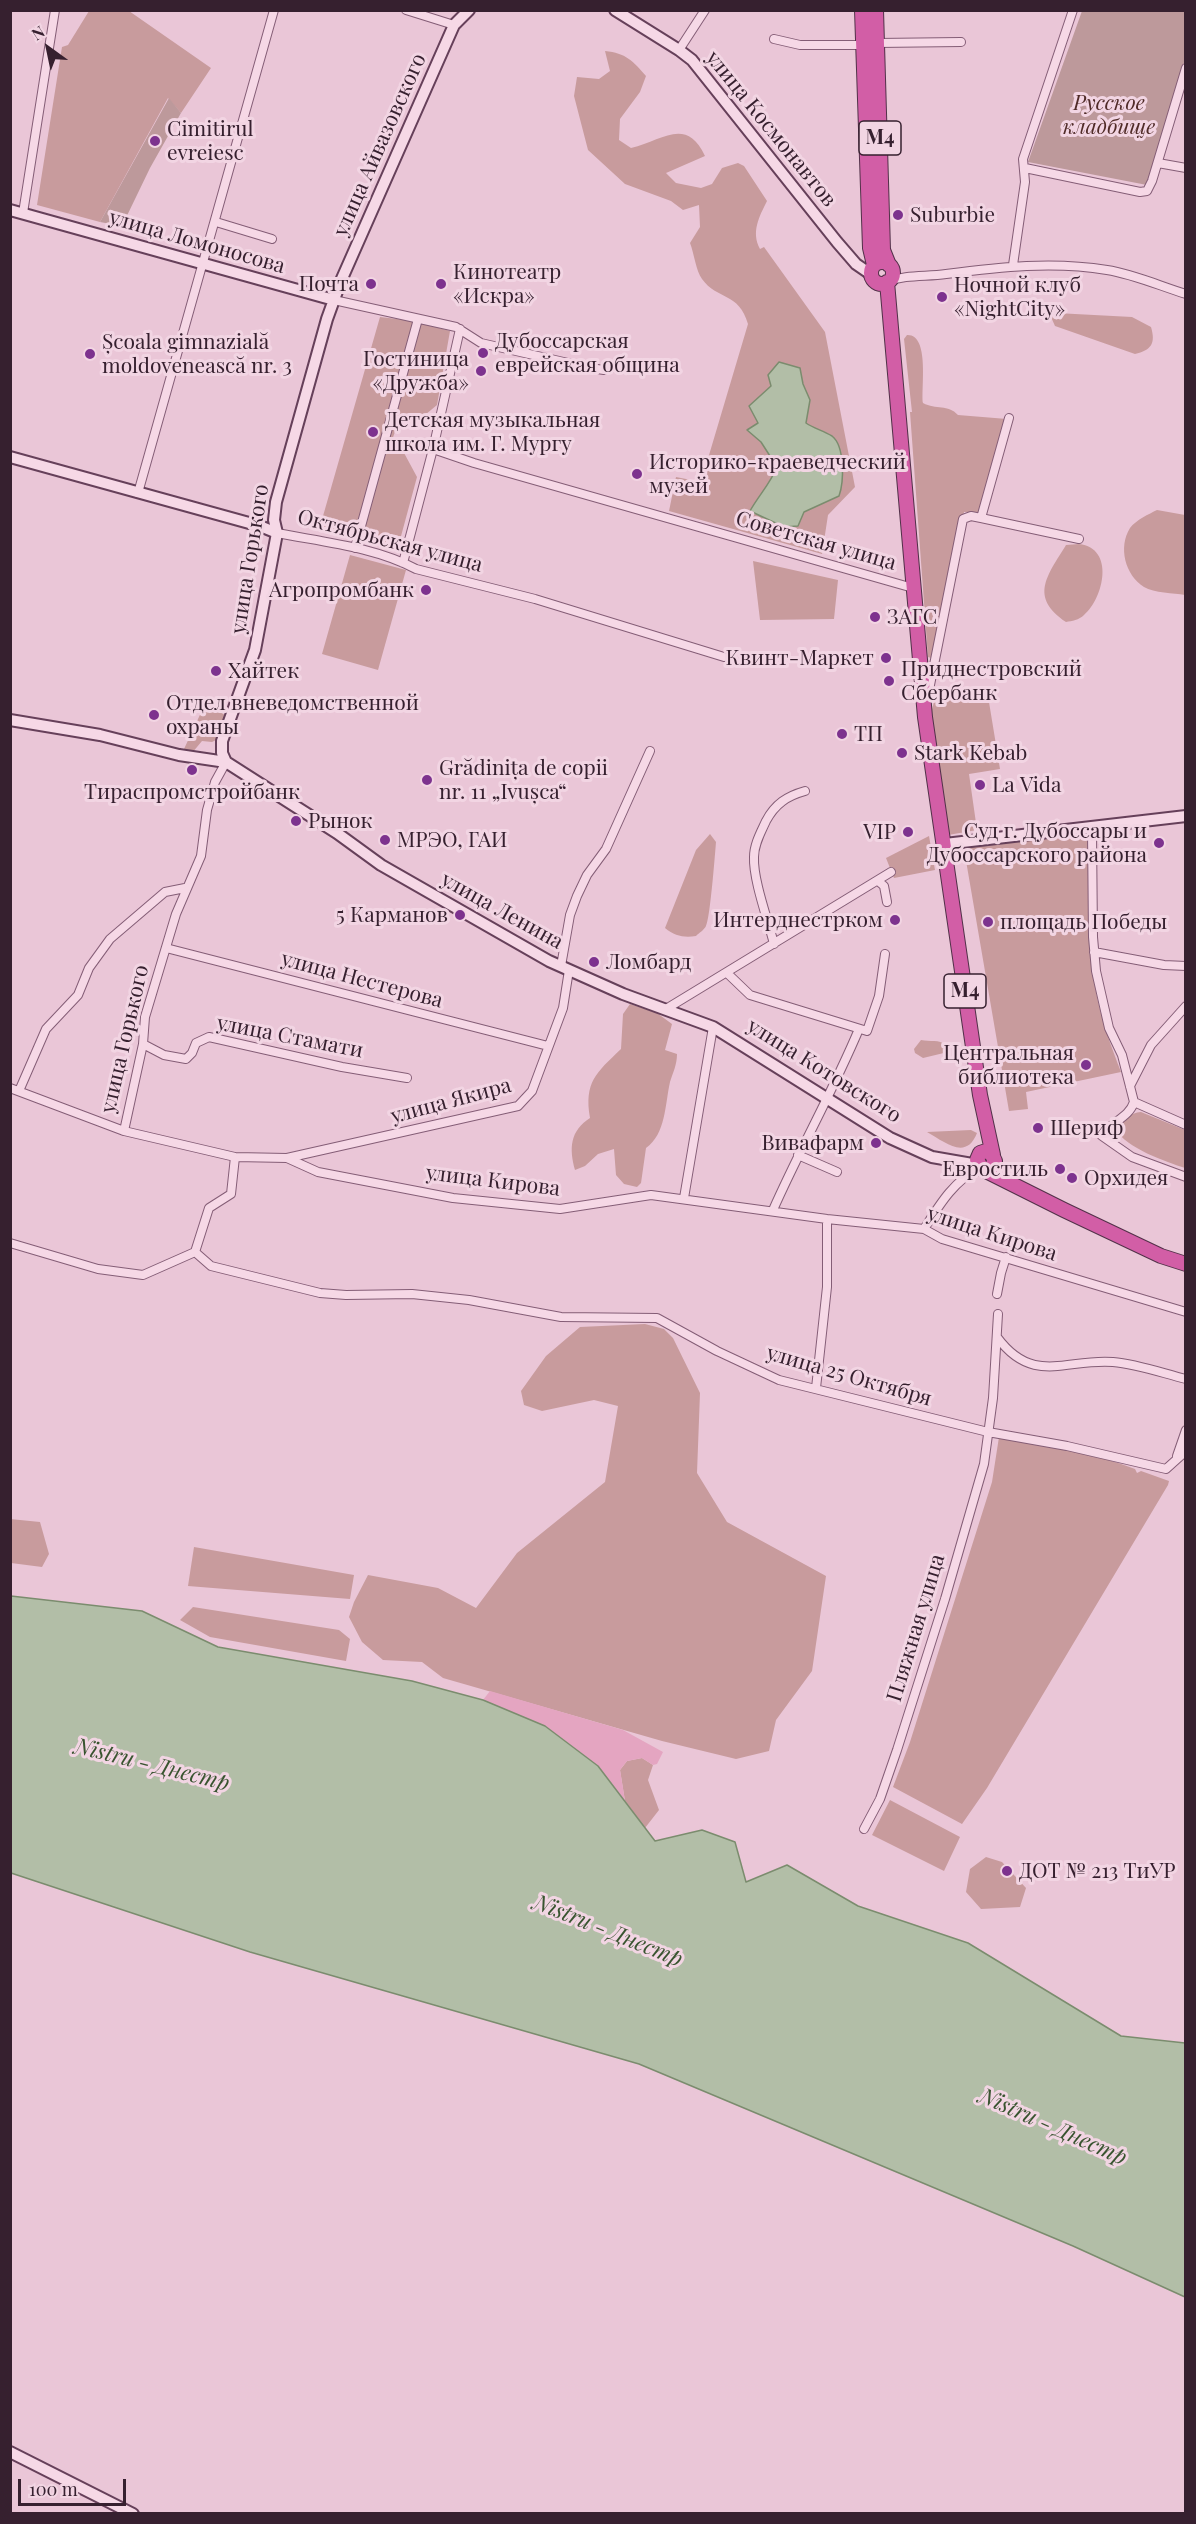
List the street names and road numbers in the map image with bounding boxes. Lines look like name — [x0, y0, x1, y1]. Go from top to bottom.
street label: улица Космонавтов — [700, 46, 842, 212]
street label: улица Айвазовского — [328, 50, 432, 240]
road number: M4 — [859, 121, 901, 155]
street label: улица Ломоносова — [106, 205, 288, 279]
street label: улица Горького — [226, 482, 274, 636]
street label: Октябрьская улица — [295, 504, 485, 578]
street label: Советская улица — [733, 506, 899, 576]
street label: улица Ленина — [436, 867, 568, 955]
street label: улица Нестерова — [278, 946, 446, 1014]
street label: улица Горького — [96, 963, 154, 1115]
road number: M4 — [944, 974, 986, 1008]
street label: улица Стамати — [215, 1010, 365, 1064]
street label: улица Котовского — [742, 1014, 906, 1128]
street label: улица Якира — [388, 1073, 514, 1129]
street label: улица Кирова — [424, 1160, 562, 1202]
street label: улица Кирова — [924, 1201, 1060, 1267]
street label: улица 25 Октября — [764, 1340, 934, 1412]
street label: Пляжная улица — [882, 1551, 950, 1705]

